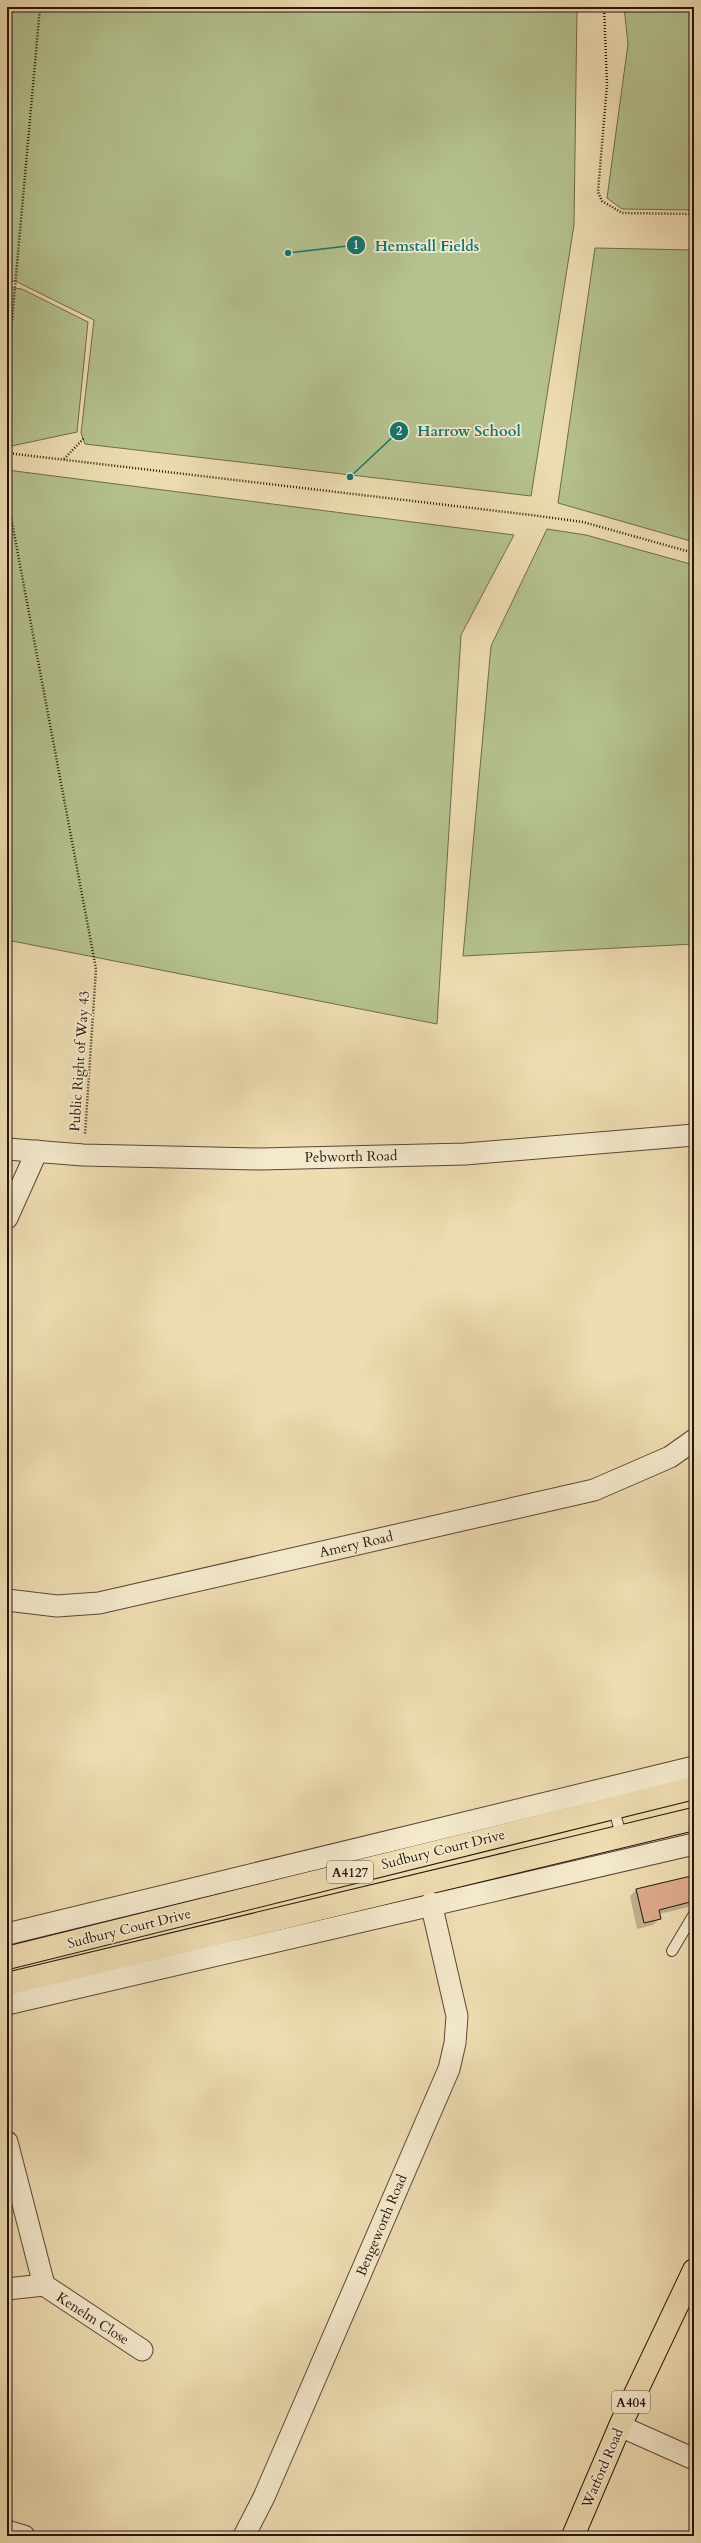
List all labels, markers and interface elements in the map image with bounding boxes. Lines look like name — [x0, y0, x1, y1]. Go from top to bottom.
callout: Hemstall Fields — [346, 232, 487, 259]
text: Hemstall Fields — [375, 236, 479, 256]
text: 1 — [353, 237, 359, 253]
callout: Harrow School — [389, 417, 528, 444]
text: Harrow School — [417, 421, 521, 441]
text: 2 — [396, 423, 402, 439]
street label: Public Right of Way 43 — [65, 990, 94, 1132]
street label: Pebworth Road — [305, 1146, 398, 1167]
street label: Amery Road — [317, 1527, 395, 1562]
street label: Sudbury Court Drive — [379, 1825, 507, 1874]
road number: A4127 — [327, 1861, 373, 1883]
street label: Sudbury Court Drive — [65, 1904, 193, 1953]
street label: Bengeworth Road — [352, 2171, 412, 2279]
street label: Kenelm Close — [53, 2288, 133, 2349]
road number: A404 — [612, 2391, 650, 2413]
street label: Watford Road — [577, 2425, 628, 2512]

